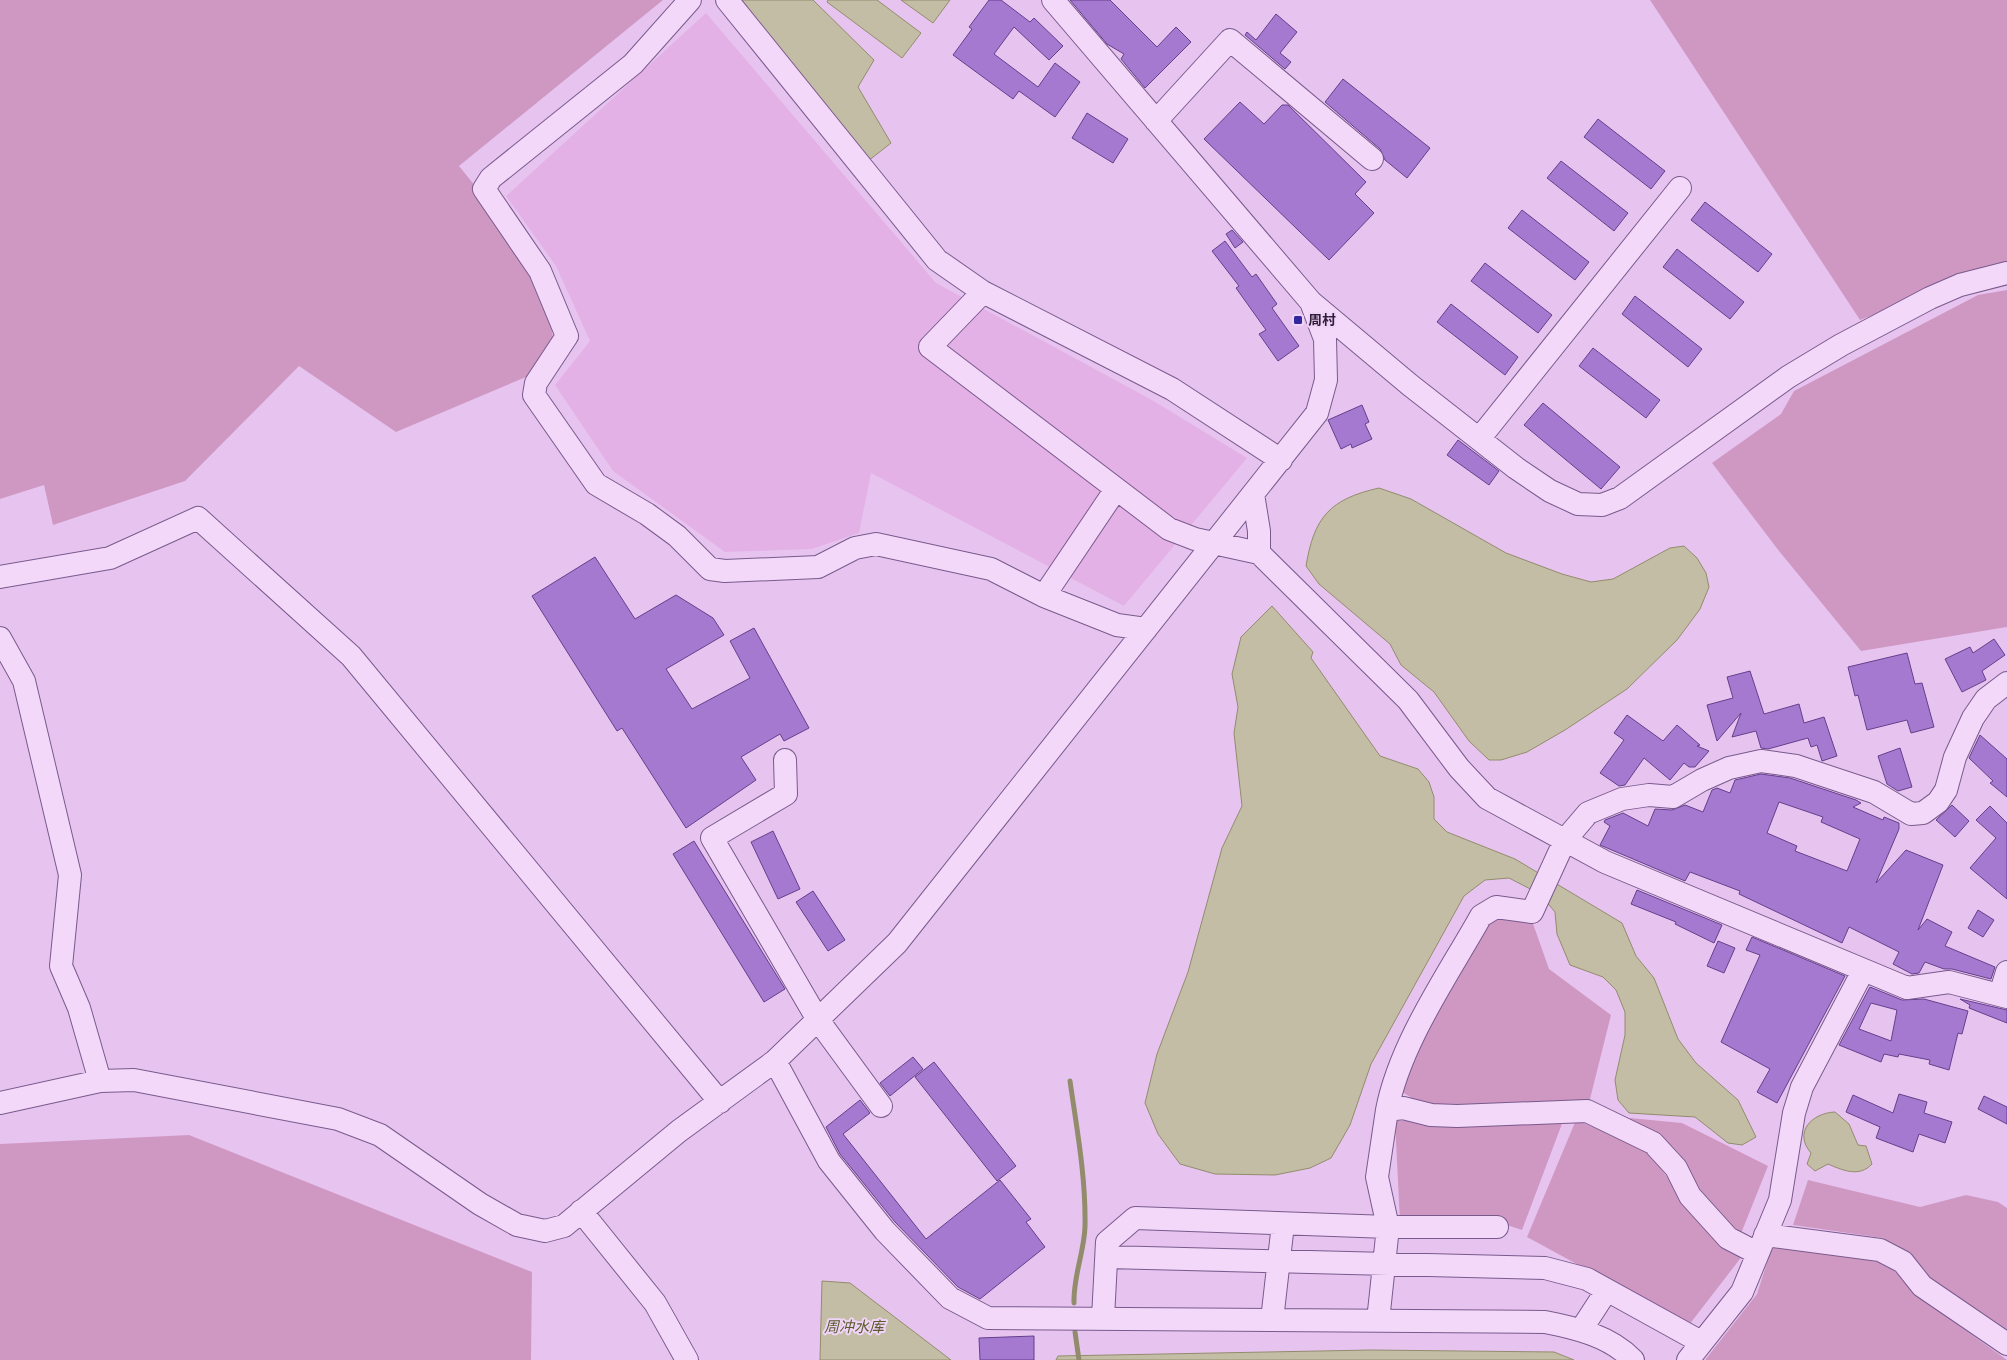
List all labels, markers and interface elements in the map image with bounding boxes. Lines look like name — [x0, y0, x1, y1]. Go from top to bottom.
place label: 周村 — [1308, 312, 1336, 329]
marker: 周村 — [1292, 314, 1304, 326]
water label: 周冲水库 — [824, 1318, 887, 1336]

